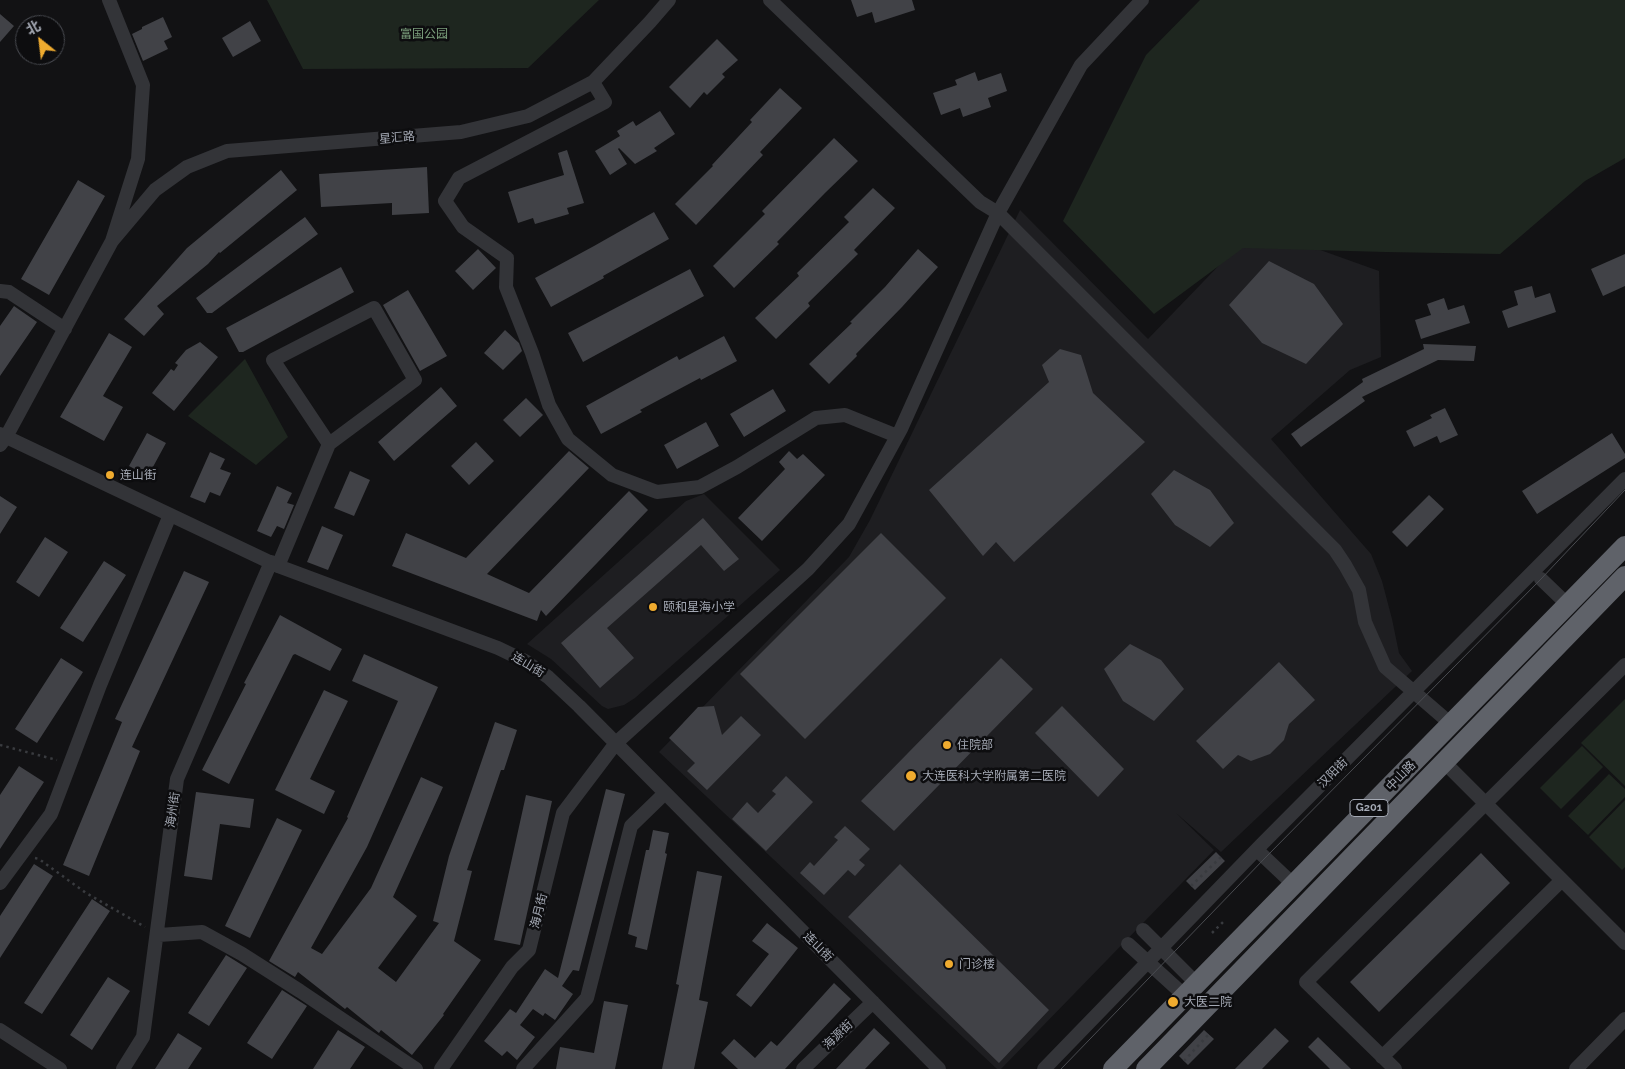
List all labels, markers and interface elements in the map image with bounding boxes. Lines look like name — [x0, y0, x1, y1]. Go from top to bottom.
north arrow — [15, 15, 65, 65]
text: 北 — [23, 17, 43, 38]
park label: 富国公园 — [400, 27, 448, 41]
street label: 星汇路 — [378, 129, 416, 147]
place label: 连山街 — [120, 468, 156, 482]
marker: 连山街 — [104, 469, 116, 481]
place label: 颐和星海小学 — [663, 600, 735, 614]
marker: 颐和星海小学 — [647, 601, 659, 613]
street label: 连山街 — [509, 650, 547, 680]
place label: 住院部 — [957, 738, 993, 752]
marker: 住院部 — [941, 739, 953, 751]
street label: 汉阳街 — [1315, 755, 1351, 791]
street label: 中山路 — [1383, 758, 1419, 794]
marker: 大连医科大学附属第二医院 — [904, 769, 918, 783]
place label: 大连医科大学附属第二医院 — [922, 769, 1066, 783]
street label: 海州街 — [163, 791, 183, 829]
road number: G201 — [1350, 800, 1388, 816]
street label: 海月街 — [528, 892, 550, 930]
street label: 连山街 — [800, 929, 836, 965]
place label: 门诊楼 — [959, 957, 995, 971]
marker: 门诊楼 — [943, 958, 955, 970]
marker: 大医二院 — [1166, 995, 1180, 1009]
place label: 大医二院 — [1184, 995, 1232, 1009]
street label: 海源街 — [820, 1017, 856, 1053]

